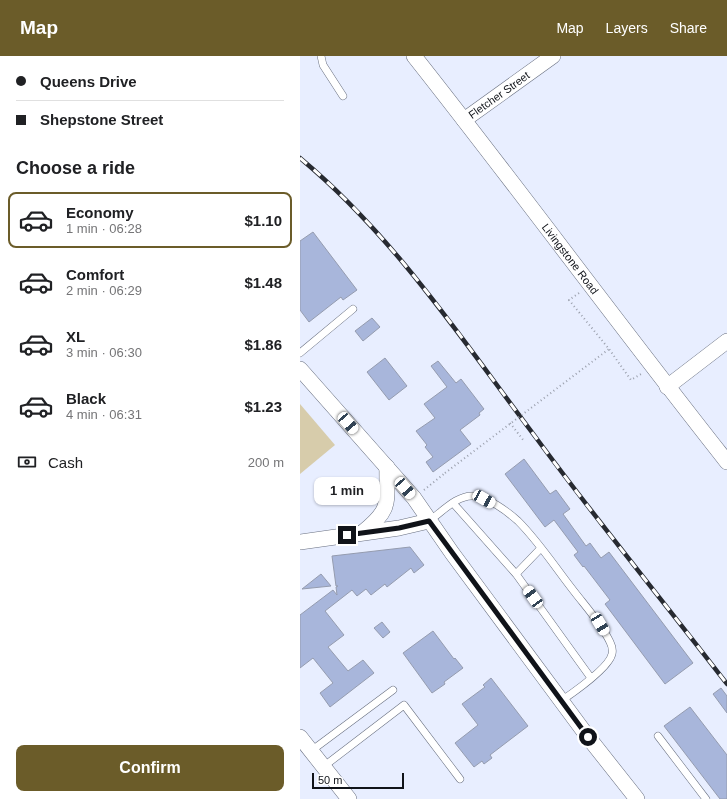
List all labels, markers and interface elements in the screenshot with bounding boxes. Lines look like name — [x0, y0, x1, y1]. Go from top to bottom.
text: Map — [20, 17, 58, 38]
text: Map — [556, 20, 584, 36]
text: Layers — [606, 20, 648, 36]
text: Share — [670, 20, 707, 36]
street label: Fletcher Street — [466, 69, 532, 121]
text: Queens Drive — [40, 73, 137, 90]
text: Shepstone Street — [40, 111, 163, 128]
text: Choose a ride — [16, 158, 135, 178]
icon: car — [18, 202, 54, 238]
text: Economy — [66, 204, 134, 221]
text: $1.10 — [244, 212, 282, 229]
text: 1 min · 06:28 — [66, 221, 142, 236]
street label: Livingstone Road — [540, 221, 601, 296]
icon: car — [18, 264, 54, 300]
text: Comfort — [66, 266, 124, 283]
text: $1.48 — [244, 274, 282, 291]
text: 2 min · 06:29 — [66, 283, 142, 298]
icon: car — [18, 326, 54, 362]
text: XL — [66, 328, 85, 345]
text: $1.86 — [244, 336, 282, 353]
text: 3 min · 06:30 — [66, 345, 142, 360]
icon: car — [18, 388, 54, 424]
text: Black — [66, 390, 106, 407]
text: $1.23 — [244, 398, 282, 415]
text: 4 min · 06:31 — [66, 407, 142, 422]
car — [336, 410, 360, 436]
icon: cash — [16, 451, 38, 473]
text: Cash — [48, 454, 83, 471]
text: 200 m — [248, 455, 284, 470]
car — [393, 475, 417, 501]
callout: 1 min — [314, 477, 380, 505]
text: 1 min — [330, 483, 364, 498]
car — [471, 488, 497, 510]
route end — [338, 526, 356, 544]
car — [521, 584, 545, 610]
car — [589, 611, 611, 637]
route start — [579, 728, 597, 746]
button: Confirm — [16, 745, 284, 791]
scale bar — [312, 771, 404, 790]
text: 50 m — [318, 774, 342, 786]

